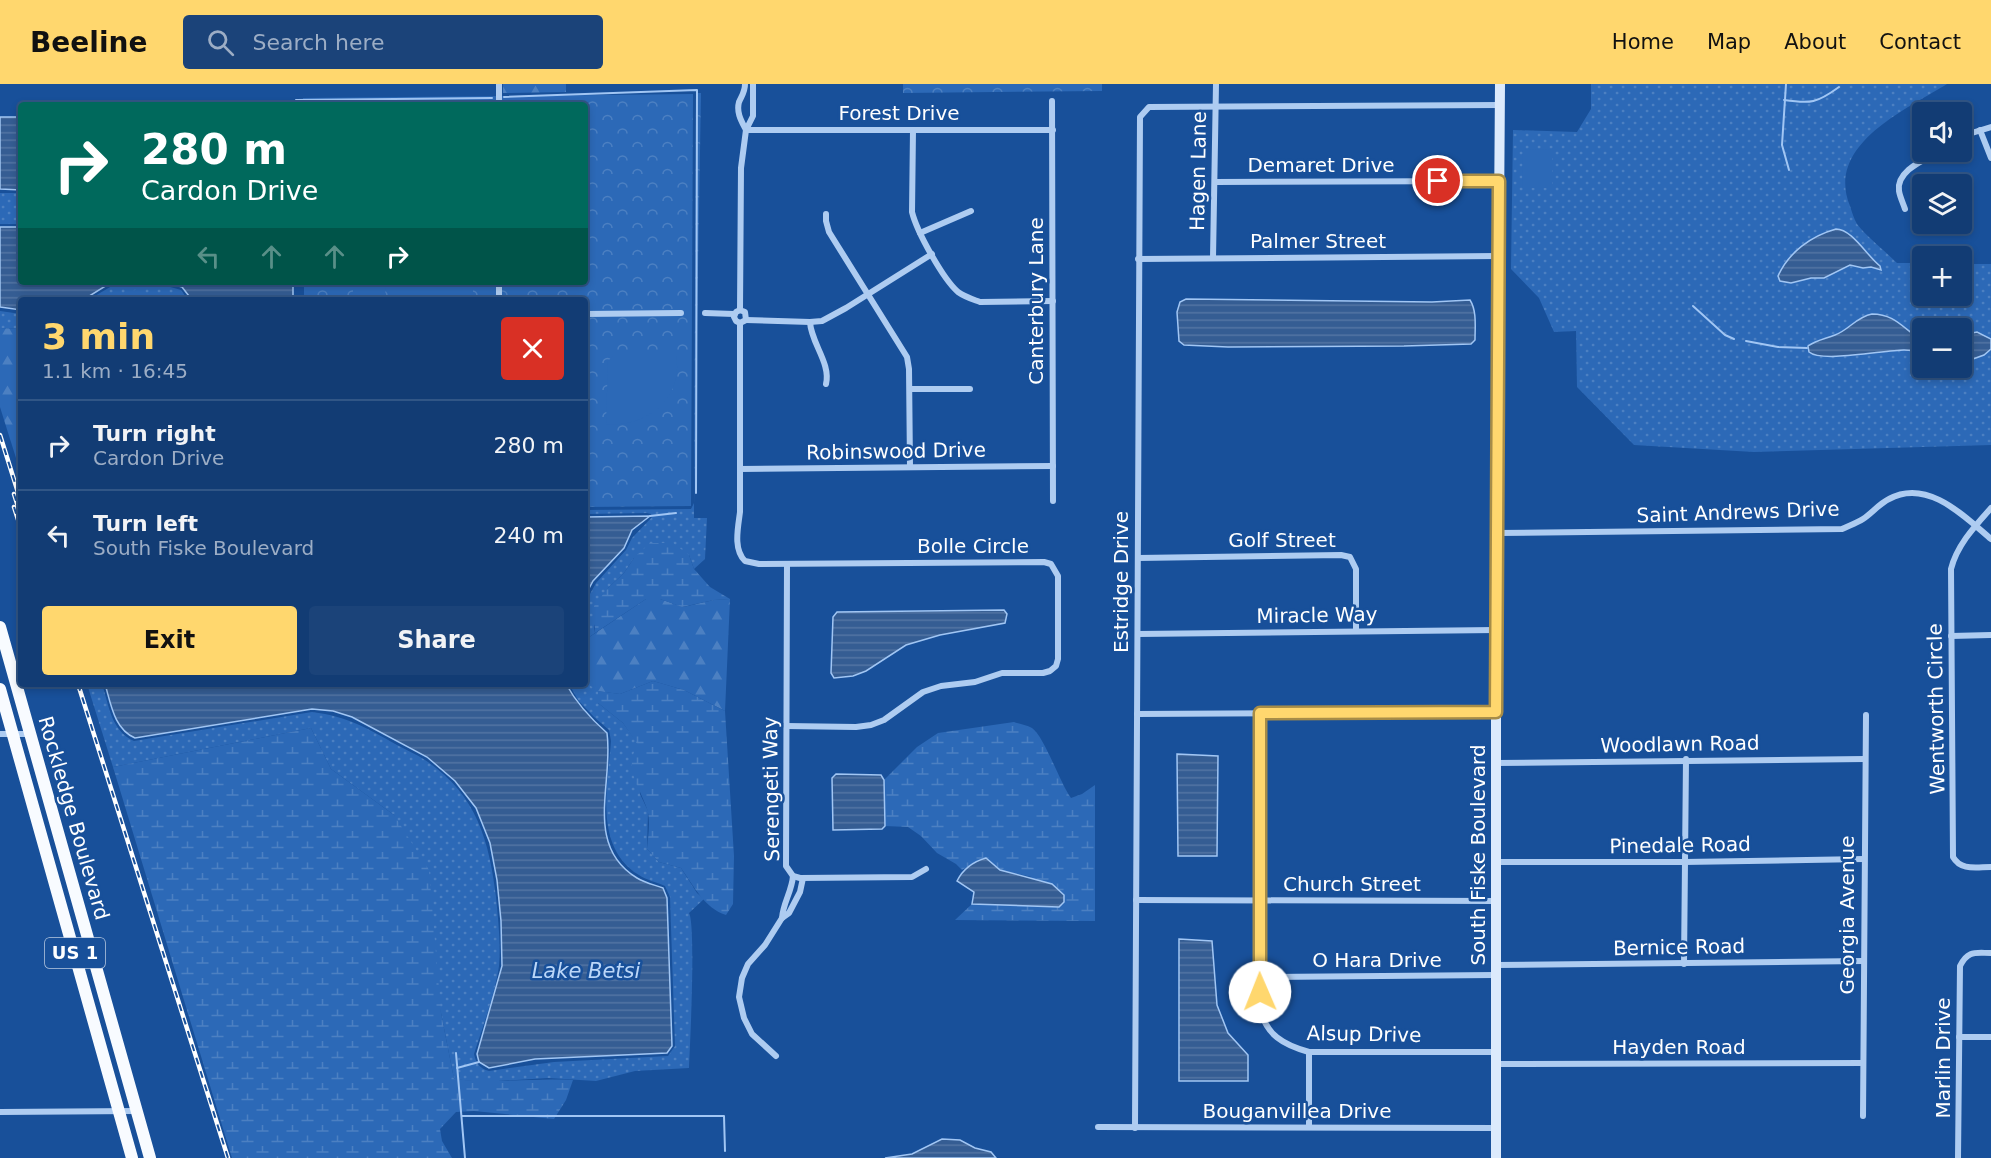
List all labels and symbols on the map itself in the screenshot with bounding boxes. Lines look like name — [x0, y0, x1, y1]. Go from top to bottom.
street label: Forest Drive — [838, 101, 960, 125]
street label: Hagen Lane — [1185, 111, 1211, 231]
street label: Demaret Drive — [1247, 153, 1395, 177]
pin — [1412, 155, 1463, 206]
street label: Canterbury Lane — [1024, 217, 1048, 385]
street label: Palmer Street — [1250, 229, 1386, 253]
street label: Robinswood Drive — [806, 437, 986, 465]
street label: Saint Andrews Drive — [1636, 496, 1840, 528]
street label: Estridge Drive — [1109, 511, 1133, 653]
street label: Golf Street — [1228, 528, 1336, 552]
street label: Bolle Circle — [917, 534, 1029, 558]
street label: Miracle Way — [1256, 602, 1378, 628]
street label: Wentworth Circle — [1923, 623, 1949, 795]
street label: Rockledge Boulevard — [33, 713, 115, 923]
street label: Serengeti Way — [758, 716, 784, 862]
street label: Woodlawn Road — [1600, 731, 1760, 757]
street label: South Fiske Boulevard — [1466, 744, 1490, 966]
street label: Pinedale Road — [1609, 832, 1751, 858]
street label: Georgia Avenue — [1835, 835, 1859, 995]
street label: Church Street — [1283, 872, 1421, 896]
street label: Bernice Road — [1613, 934, 1745, 960]
road number: US 1 — [45, 938, 105, 968]
street label: O Hara Drive — [1312, 948, 1442, 972]
water label: Lake Betsi — [532, 959, 640, 983]
position arrow — [1228, 960, 1292, 1024]
street label: Marlin Drive — [1931, 997, 1955, 1119]
street label: Alsup Drive — [1306, 1021, 1422, 1047]
street label: Hayden Road — [1612, 1035, 1746, 1059]
street label: Bouganvillea Drive — [1202, 1099, 1392, 1123]

